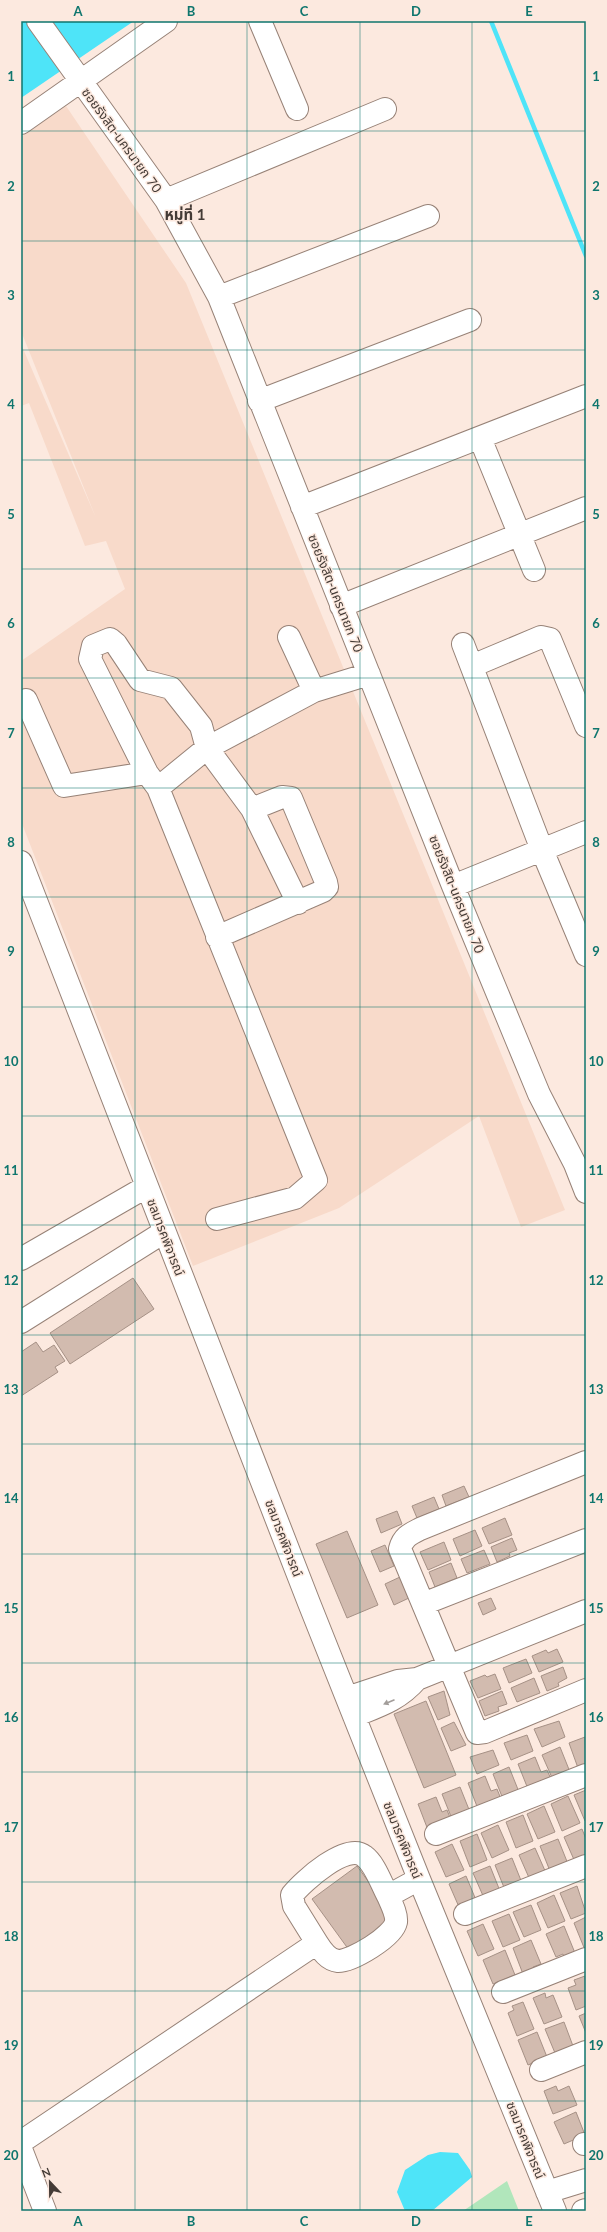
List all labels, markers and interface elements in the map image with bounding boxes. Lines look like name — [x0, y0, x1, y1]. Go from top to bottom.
text: A — [72, 3, 83, 19]
text: B — [187, 3, 196, 19]
text: C — [300, 3, 309, 19]
text: D — [411, 3, 421, 19]
text: E — [525, 3, 533, 19]
text: 1 — [7, 68, 15, 84]
text: 1 — [592, 68, 600, 84]
street label: ซอยรังสิต-นครนายก 70 — [79, 84, 166, 196]
text: 2 — [7, 178, 15, 194]
text: 2 — [592, 178, 600, 194]
district label: หมู่ที่ 1 — [164, 204, 206, 225]
text: 3 — [7, 287, 15, 303]
text: 3 — [592, 287, 600, 303]
text: 4 — [7, 396, 15, 412]
text: 4 — [592, 396, 600, 412]
text: 5 — [7, 506, 15, 522]
text: 5 — [592, 506, 600, 522]
street label: ซอยรังสิต-นครนายก 70 — [305, 532, 367, 655]
text: 6 — [7, 615, 15, 631]
text: 6 — [592, 615, 600, 631]
text: 7 — [7, 725, 15, 741]
text: 7 — [592, 725, 600, 741]
street label: ซอยรังสิต-นครนายก 70 — [426, 833, 488, 956]
text: 8 — [7, 834, 15, 850]
text: 8 — [592, 834, 600, 850]
text: 9 — [7, 943, 15, 959]
text: 9 — [592, 943, 600, 959]
text: 10 — [3, 1053, 19, 1069]
text: 10 — [588, 1053, 604, 1069]
text: 11 — [3, 1162, 19, 1178]
text: 11 — [588, 1162, 604, 1178]
street label: ชลมารคพิจารณ์ — [144, 1196, 188, 1278]
text: 12 — [3, 1272, 19, 1288]
text: 12 — [588, 1272, 604, 1288]
text: 13 — [3, 1381, 19, 1397]
text: 13 — [588, 1381, 604, 1397]
text: 14 — [3, 1490, 19, 1506]
text: 14 — [588, 1490, 604, 1506]
street label: ชลมารคพิจารณ์ — [262, 1497, 306, 1579]
text: 15 — [3, 1600, 19, 1616]
text: 15 — [588, 1600, 604, 1616]
one-way arrow — [382, 1699, 394, 1705]
text: 16 — [3, 1709, 19, 1725]
text: 16 — [588, 1709, 604, 1725]
street label: ชลมารคพิจารณ์ — [380, 1799, 426, 1881]
text: 17 — [3, 1819, 19, 1835]
text: 17 — [588, 1819, 604, 1835]
text: 18 — [3, 1928, 19, 1944]
text: 18 — [588, 1928, 604, 1944]
text: 19 — [3, 2037, 19, 2053]
text: 19 — [588, 2037, 604, 2053]
street label: ชลมารคพิจารณ์ — [503, 2099, 549, 2181]
text: 20 — [3, 2147, 19, 2163]
text: 20 — [588, 2147, 604, 2163]
north arrow — [30, 2162, 70, 2202]
text: N — [40, 2165, 52, 2180]
text: A — [72, 2213, 83, 2229]
text: B — [187, 2213, 196, 2229]
text: C — [300, 2213, 309, 2229]
text: D — [411, 2213, 421, 2229]
text: E — [525, 2213, 533, 2229]

